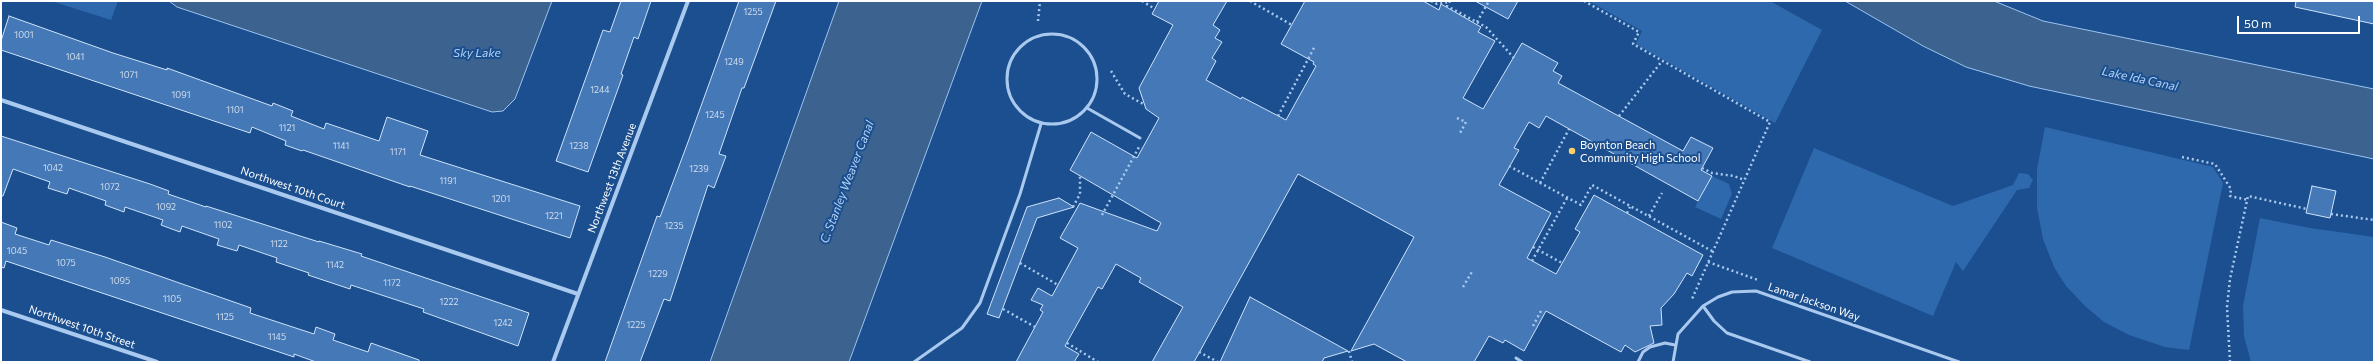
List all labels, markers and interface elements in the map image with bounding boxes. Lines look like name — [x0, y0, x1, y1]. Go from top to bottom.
house number: 1255 — [743, 7, 763, 17]
scale bar — [2239, 8, 2362, 34]
text: 50 m — [2244, 16, 2272, 30]
house number: 1001 — [14, 30, 34, 40]
water label: Sky Lake — [453, 46, 501, 60]
house number: 1041 — [66, 52, 84, 62]
house number: 1249 — [724, 57, 744, 67]
water label: Lake Ida Canal — [2101, 64, 2179, 94]
house number: 1071 — [120, 70, 138, 80]
house number: 1244 — [590, 85, 610, 95]
house number: 1091 — [171, 90, 191, 100]
house number: 1101 — [226, 105, 244, 115]
house number: 1245 — [705, 110, 725, 120]
water label: C. Stanley Weaver Canal — [817, 119, 877, 245]
street label: Northwest 13th Avenue — [585, 121, 639, 235]
house number: 1121 — [279, 123, 295, 133]
place label: Boynton Beach Community High School — [1580, 138, 1700, 164]
house number: 1141 — [333, 141, 349, 151]
house number: 1238 — [569, 141, 589, 151]
marker: Boynton Beach Community High School — [1567, 146, 1577, 156]
house number: 1171 — [390, 147, 406, 157]
house number: 1042 — [43, 163, 63, 173]
street label: Northwest 10th Court — [239, 164, 347, 212]
house number: 1239 — [689, 164, 709, 174]
house number: 1191 — [439, 176, 457, 186]
house number: 1072 — [100, 182, 120, 192]
house number: 1201 — [492, 194, 510, 204]
house number: 1092 — [156, 202, 176, 212]
house number: 1221 — [545, 211, 563, 221]
house number: 1102 — [214, 220, 232, 230]
house number: 1235 — [664, 221, 684, 231]
house number: 1122 — [270, 239, 288, 249]
house number: 1045 — [7, 246, 27, 256]
house number: 1075 — [56, 258, 76, 268]
house number: 1142 — [326, 260, 344, 270]
house number: 1229 — [648, 269, 668, 279]
house number: 1095 — [110, 276, 130, 286]
house number: 1172 — [383, 278, 401, 288]
street label: Lamar Jackson Way — [1766, 280, 1862, 324]
house number: 1105 — [163, 294, 181, 304]
house number: 1222 — [440, 297, 458, 307]
street label: Northwest 10th Street — [27, 303, 137, 351]
house number: 1125 — [216, 312, 234, 322]
house number: 1242 — [494, 318, 512, 328]
house number: 1225 — [627, 320, 645, 330]
house number: 1145 — [268, 332, 286, 342]

